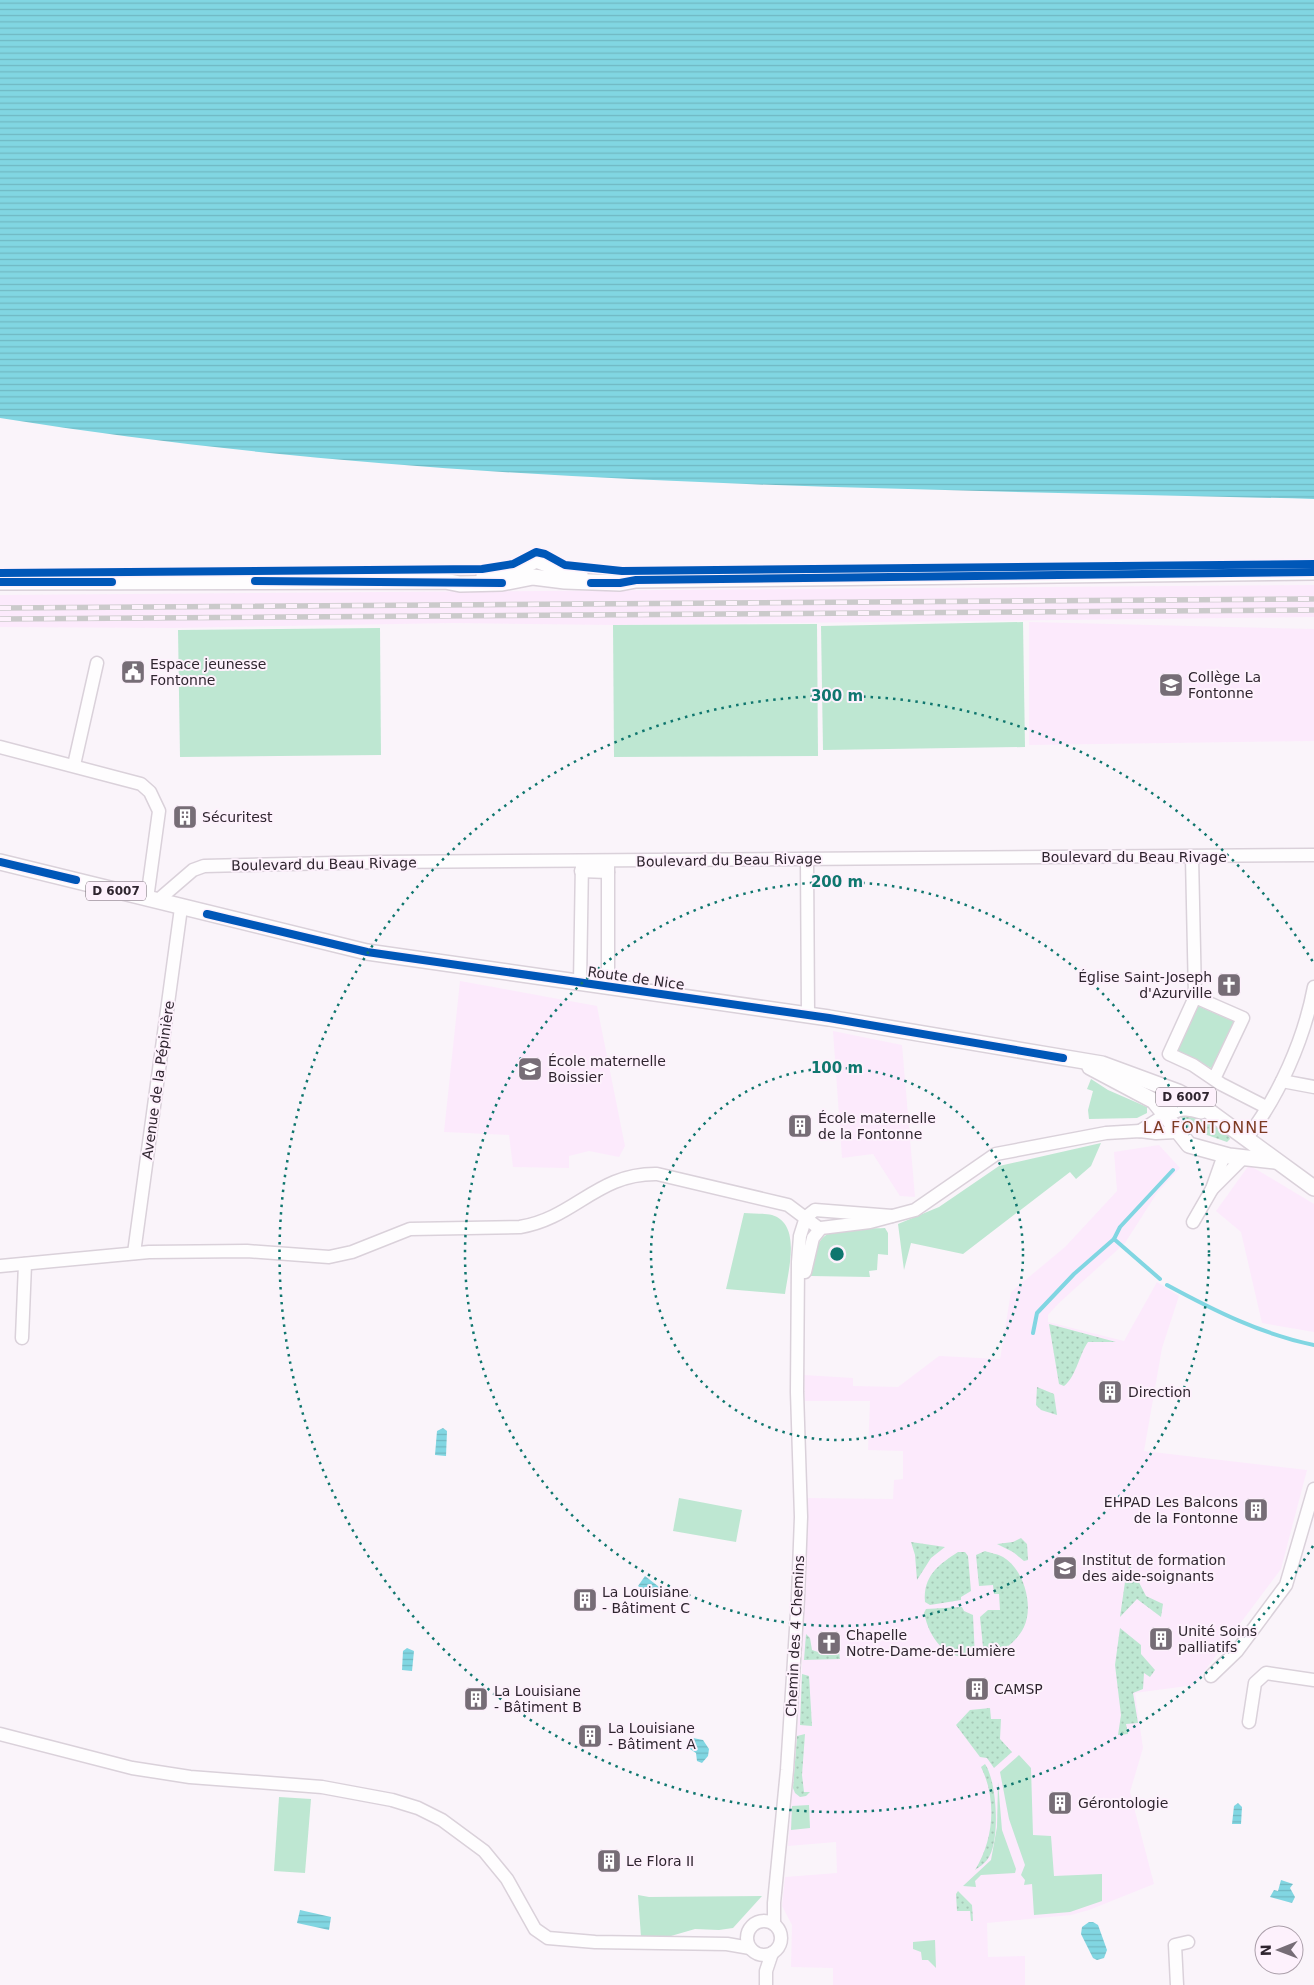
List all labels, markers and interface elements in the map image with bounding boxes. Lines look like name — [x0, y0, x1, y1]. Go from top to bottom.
place label: Espace jeunesse Fontonne — [150, 656, 266, 688]
public building icon: Espace jeunesse Fontonne — [120, 659, 146, 685]
place label: Collège La Fontonne — [1188, 669, 1261, 701]
school or university icon: Collège La Fontonne — [1158, 672, 1184, 698]
text: 300 m — [811, 687, 863, 705]
building icon: Sécuritest — [172, 804, 198, 830]
place label: Sécuritest — [202, 809, 273, 825]
street label: Boulevard du Beau Rivage — [1041, 849, 1227, 865]
street label: Boulevard du Beau Rivage — [636, 850, 822, 870]
street label: Boulevard du Beau Rivage — [231, 854, 417, 874]
text: 200 m — [811, 873, 863, 891]
road number: D 6007 — [86, 881, 146, 900]
street label: Route de Nice — [587, 963, 685, 993]
place label: Église Saint-Joseph d'Azurville — [1078, 969, 1212, 1001]
church icon: Église Saint-Joseph d'Azurville — [1216, 972, 1242, 998]
street label: Avenue de la Pépinière — [139, 1000, 177, 1160]
place label: École maternelle Boissier — [548, 1053, 666, 1085]
school or university icon: École maternelle Boissier — [517, 1056, 543, 1082]
text: 100 m — [811, 1059, 863, 1077]
road number: D 6007 — [1156, 1088, 1216, 1106]
place label: École maternelle de la Fontonne — [818, 1110, 936, 1142]
building icon: École maternelle de la Fontonne — [787, 1113, 813, 1139]
district label: LA FONTONNE — [1143, 1118, 1269, 1137]
centre of rings — [828, 1245, 846, 1263]
building icon: Direction — [1097, 1379, 1123, 1405]
place label: Direction — [1128, 1384, 1191, 1400]
place label: EHPAD Les Balcons de la Fontonne — [1104, 1494, 1238, 1526]
building icon: EHPAD Les Balcons de la Fontonne — [1243, 1497, 1269, 1523]
place label: Institut de formation des aide-soignants — [1082, 1552, 1226, 1584]
street label: Chemin des 4 Chemins — [783, 1555, 807, 1717]
school or university icon: Institut de formation des aide-soignants — [1052, 1555, 1078, 1581]
place label: La Louisiane - Bâtiment C — [602, 1584, 690, 1616]
building icon: La Louisiane - Bâtiment C — [572, 1587, 598, 1613]
place label: Unité Soins palliatifs — [1178, 1623, 1257, 1655]
building icon: Unité Soins palliatifs — [1148, 1626, 1174, 1652]
place label: Chapelle Notre-Dame-de-Lumière — [846, 1627, 1015, 1659]
church icon: Chapelle Notre-Dame-de-Lumière — [816, 1630, 842, 1656]
building icon: CAMSP — [964, 1676, 990, 1702]
place label: CAMSP — [994, 1681, 1043, 1697]
place label: La Louisiane - Bâtiment B — [494, 1683, 582, 1715]
building icon: La Louisiane - Bâtiment B — [463, 1686, 489, 1712]
place label: La Louisiane - Bâtiment A — [608, 1720, 696, 1752]
building icon: La Louisiane - Bâtiment A — [577, 1723, 603, 1749]
building icon: Gérontologie — [1047, 1790, 1073, 1816]
place label: Gérontologie — [1078, 1795, 1168, 1811]
building icon: Le Flora II — [596, 1848, 622, 1874]
place label: Le Flora II — [626, 1853, 694, 1869]
north arrow — [1254, 1925, 1304, 1975]
text: N — [1258, 1944, 1274, 1956]

